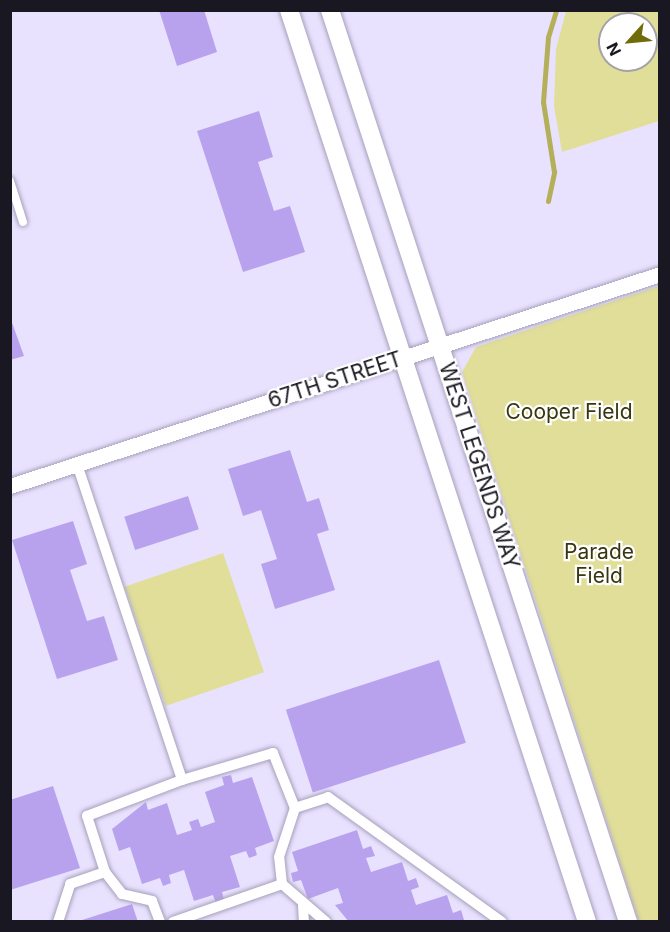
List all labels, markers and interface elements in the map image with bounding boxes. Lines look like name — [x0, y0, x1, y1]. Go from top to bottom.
north arrow — [598, 12, 658, 72]
text: N — [602, 39, 625, 59]
street label: 67TH STREET — [265, 346, 405, 414]
street label: WEST LEGENDS WAY — [434, 359, 524, 573]
park label: Cooper Field — [505, 399, 633, 425]
park label: Parade Field — [564, 539, 634, 589]

